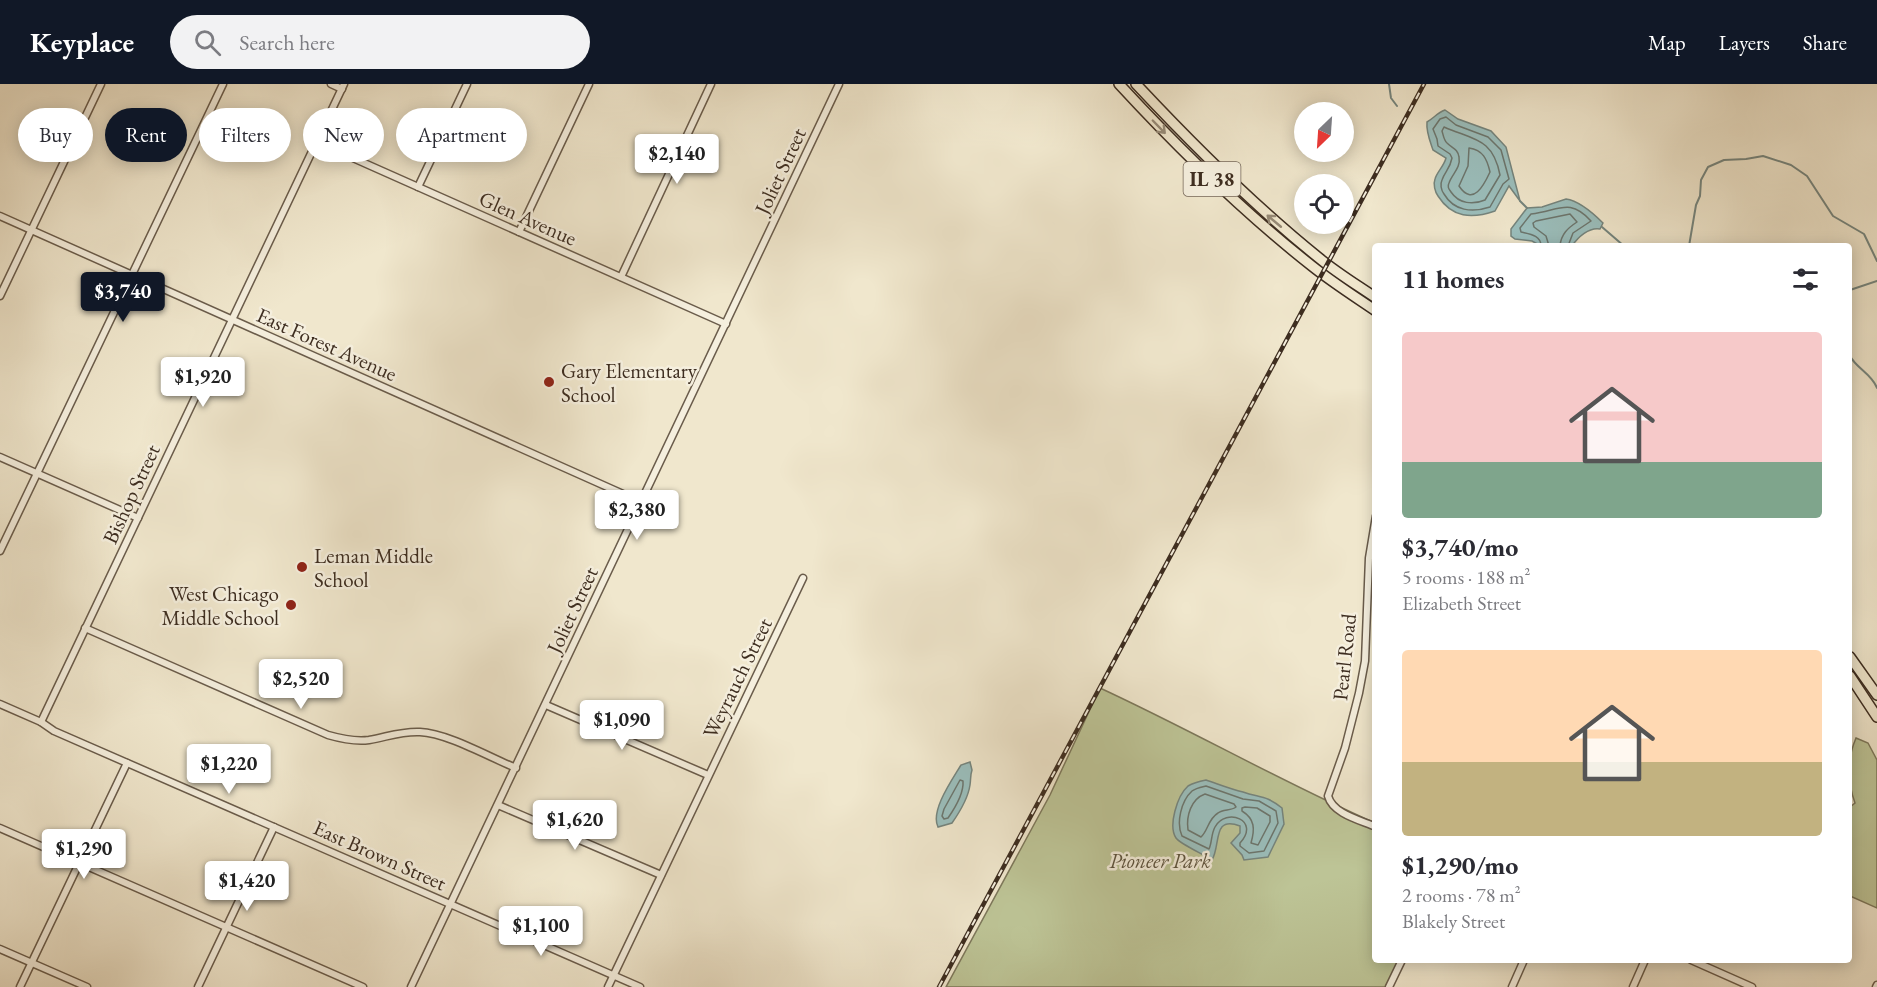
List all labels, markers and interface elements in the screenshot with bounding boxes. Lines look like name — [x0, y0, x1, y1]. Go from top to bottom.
search box — [170, 15, 590, 69]
text: Keyplace — [30, 24, 134, 60]
icon: search — [191, 26, 224, 59]
text: Search here — [239, 28, 335, 57]
text: Map — [1648, 29, 1686, 56]
text: Layers — [1719, 29, 1770, 56]
text: Share — [1803, 29, 1847, 56]
north arrow — [1294, 102, 1354, 162]
map controls — [1294, 102, 1354, 234]
chip: Buy — [18, 108, 93, 162]
chip: Rent — [105, 108, 187, 162]
chip: Filters — [199, 108, 291, 162]
chip: New — [303, 108, 384, 162]
chip: Apartment — [396, 108, 527, 162]
one-way arrow — [1152, 119, 1166, 134]
street label: Joliet Street — [747, 123, 812, 220]
pin: $2,140 — [628, 134, 726, 185]
text: $2,140 — [649, 140, 705, 166]
road number: IL 38 — [1184, 162, 1240, 196]
button: locate — [1294, 174, 1354, 234]
street label: Glen Avenue — [475, 184, 581, 252]
one-way arrow — [1267, 214, 1282, 228]
text: 11 homes — [1402, 262, 1504, 296]
icon: filters — [1789, 263, 1822, 296]
pin: $3,740 — [74, 272, 172, 323]
text: $3,740 — [95, 278, 151, 304]
street label: East Forest Avenue — [253, 301, 401, 387]
pin: $1,920 — [154, 357, 252, 408]
place label: Gary Elementary School — [561, 357, 698, 408]
text: $1,920 — [175, 363, 231, 389]
icon: home — [1558, 371, 1666, 479]
marker: Gary Elementary School — [542, 375, 556, 389]
street label: Bishop Street — [96, 440, 166, 548]
pin: $2,380 — [588, 490, 686, 541]
text: $2,380 — [609, 496, 665, 522]
text: $3,740/mo — [1402, 530, 1518, 564]
place label: Leman Middle School — [314, 542, 433, 593]
marker: Leman Middle School — [295, 560, 309, 574]
street label: Joliet Street — [539, 562, 604, 659]
text: 5 rooms · 188 m² — [1402, 564, 1530, 590]
place label: West Chicago Middle School — [162, 580, 279, 631]
text: Elizabeth Street — [1402, 590, 1521, 616]
marker: West Chicago Middle School — [284, 598, 298, 612]
street label: Pearl Road — [1326, 612, 1362, 702]
street label: Weyrauch Street — [696, 613, 778, 743]
pin: $2,520 — [252, 659, 350, 710]
text: $2,520 — [273, 665, 329, 691]
icon: home — [1558, 689, 1666, 797]
pin: $1,090 — [573, 700, 671, 751]
text: $1,090 — [594, 706, 650, 732]
pin: $1,220 — [180, 744, 278, 795]
text: $1,220 — [201, 750, 257, 776]
pin: $1,620 — [526, 800, 624, 851]
text: $1,620 — [547, 806, 603, 832]
street label: East Brown Street — [309, 814, 451, 896]
pin: $1,290 — [35, 829, 133, 880]
text: $1,290 — [56, 835, 112, 861]
park label: Pioneer Park — [1109, 847, 1211, 874]
text: $1,290/mo — [1402, 848, 1518, 882]
pin: $1,420 — [198, 861, 296, 912]
text: $1,420 — [219, 867, 275, 893]
text: 2 rooms · 78 m² — [1402, 882, 1521, 908]
pin: $1,100 — [492, 906, 590, 957]
text: Blakely Street — [1402, 908, 1505, 934]
text: $1,100 — [513, 912, 569, 938]

